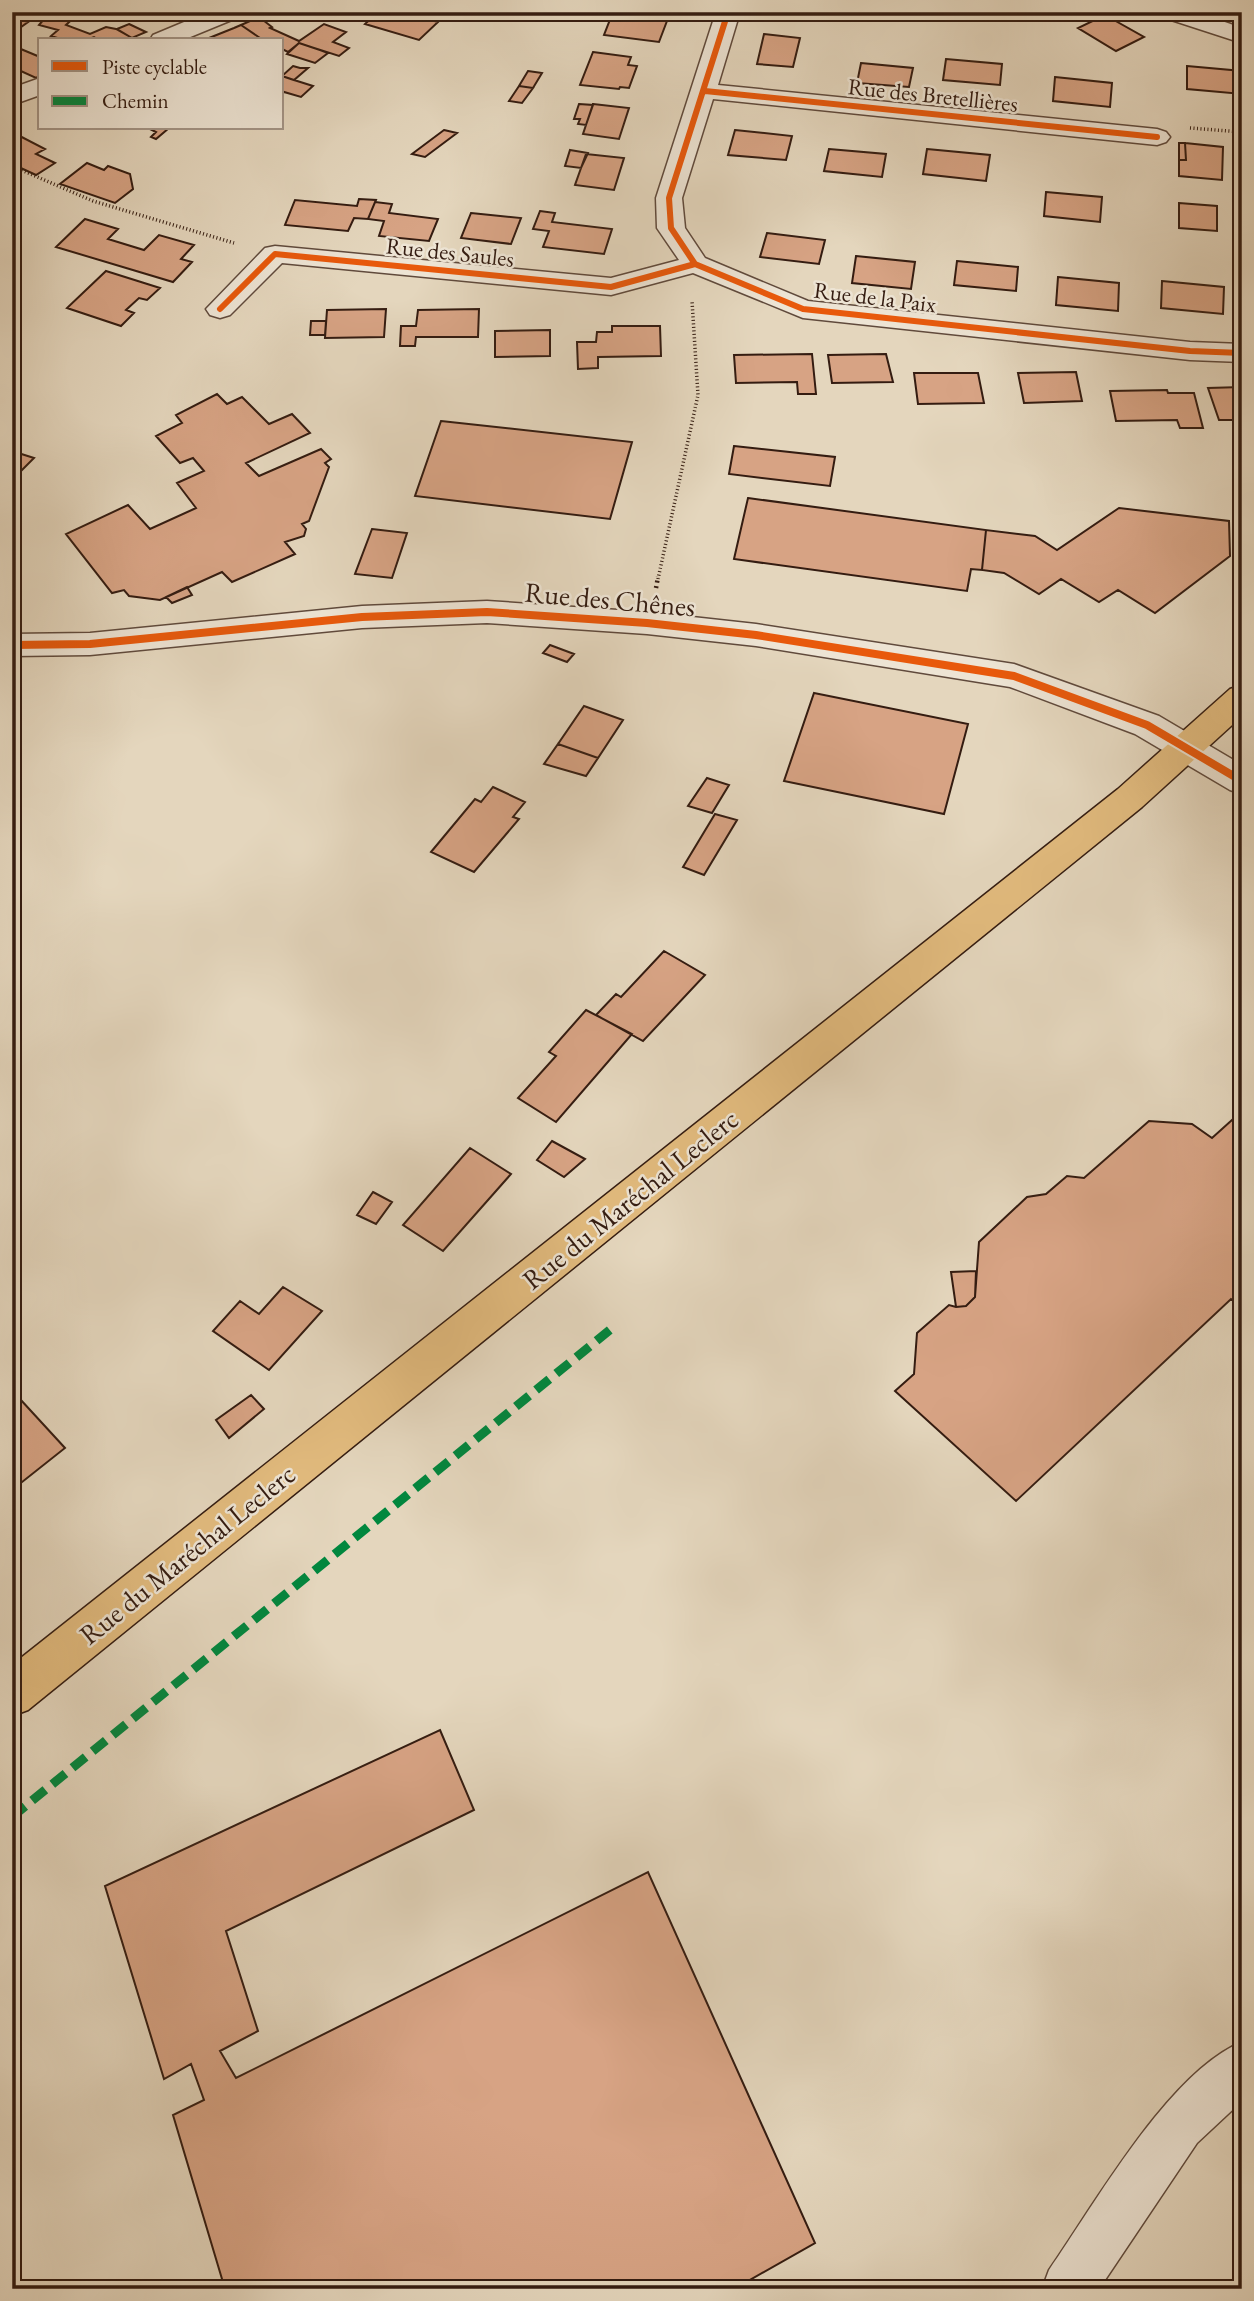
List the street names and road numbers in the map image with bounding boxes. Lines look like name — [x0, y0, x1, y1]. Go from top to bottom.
street label: Rue des Bretellières — [846, 71, 1020, 119]
street label: Rue des Saules — [384, 230, 516, 274]
street label: Rue de la Paix — [812, 275, 938, 319]
street label: Rue des Chênes — [523, 574, 697, 624]
street label: Rue du Maréchal Leclerc — [515, 1101, 745, 1297]
street label: Rue du Maréchal Leclerc — [72, 1456, 302, 1652]

